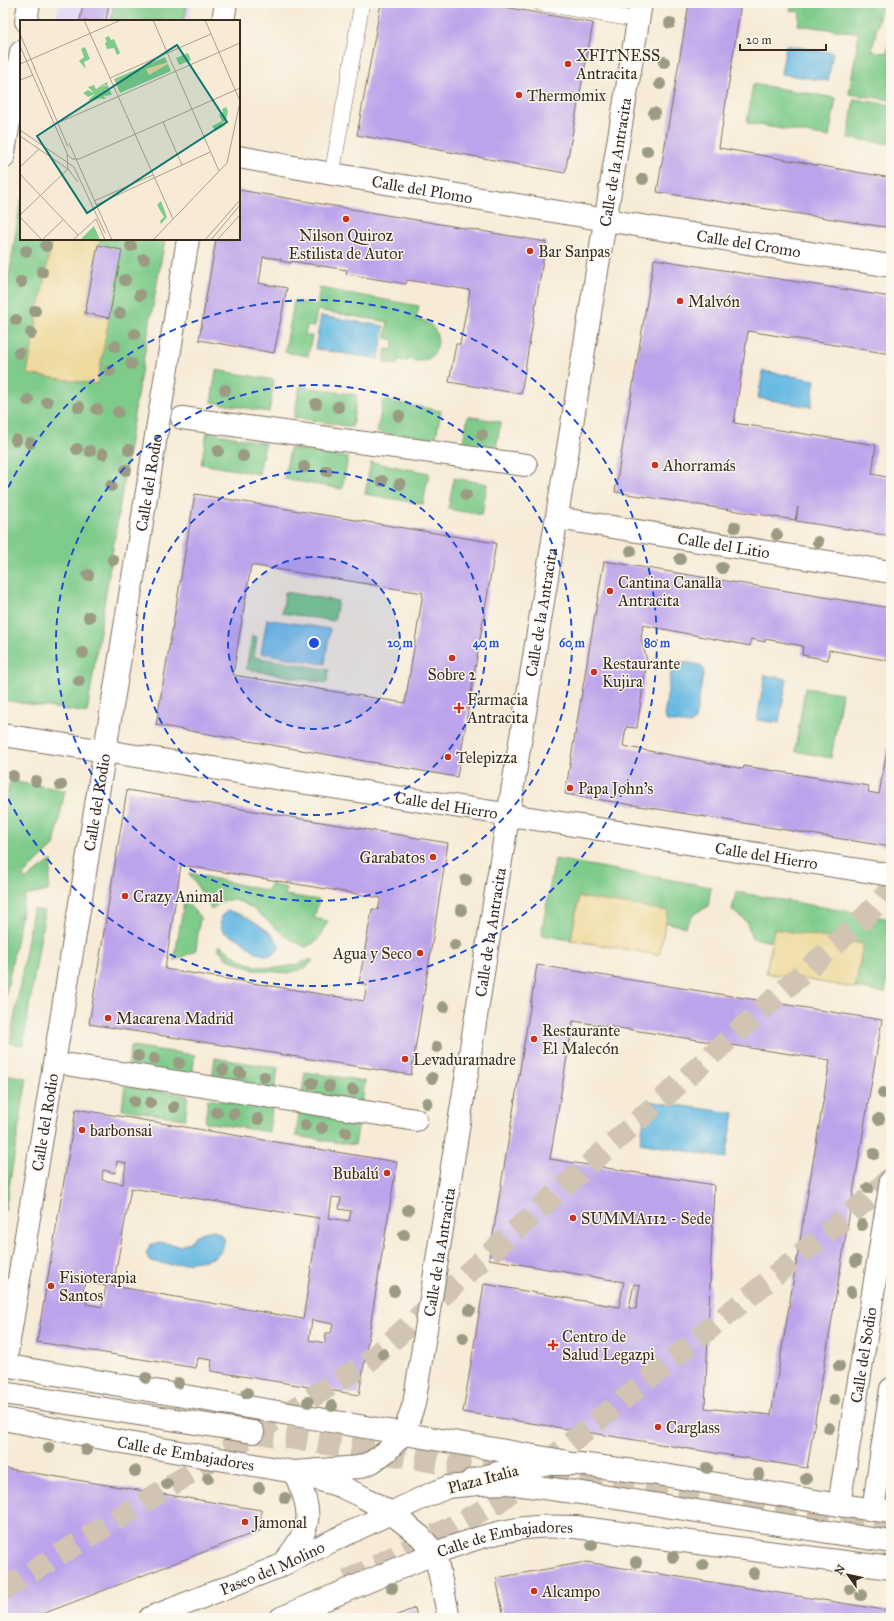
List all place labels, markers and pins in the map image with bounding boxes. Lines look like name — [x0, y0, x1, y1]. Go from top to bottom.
place label: XFITNESS Antracita — [575, 46, 660, 83]
marker: XFITNESS Antracita — [563, 59, 573, 69]
place label: Thermomix — [527, 86, 606, 105]
marker: Thermomix — [514, 90, 524, 100]
marker: Nilson Quiroz Estilista de Autor — [341, 214, 351, 224]
place label: Nilson Quiroz Estilista de Autor — [289, 226, 403, 263]
place label: Bar Sanpas — [538, 242, 610, 261]
marker: Bar Sanpas — [525, 246, 535, 256]
place label: Malvón — [688, 292, 740, 311]
marker: Malvón — [675, 296, 685, 306]
place label: Ahorramás — [662, 456, 736, 475]
marker: Ahorramás — [650, 460, 660, 470]
place label: Cantina Canalla Antracita — [617, 573, 722, 610]
marker: Cantina Canalla Antracita — [605, 586, 615, 596]
centre of rings — [307, 636, 321, 650]
marker: Sobre 2 — [447, 653, 457, 663]
place label: Restaurante Kujira — [602, 654, 681, 691]
place label: Sobre 2 — [428, 665, 477, 684]
marker: Restaurante Kujira — [589, 667, 599, 677]
place label: Farmacia Antracita — [466, 690, 529, 727]
marker: Farmacia Antracita — [454, 703, 464, 713]
place label: Telepizza — [456, 748, 517, 767]
marker: Telepizza — [443, 752, 453, 762]
place label: Papa John's — [578, 779, 653, 799]
marker: Papa John's — [565, 783, 575, 793]
place label: Garabatos — [360, 848, 425, 867]
marker: Garabatos — [428, 852, 438, 862]
place label: Crazy Animal — [133, 887, 224, 906]
marker: Crazy Animal — [120, 891, 130, 901]
place label: Agua y Seco — [332, 944, 412, 964]
marker: Agua y Seco — [415, 948, 425, 958]
place label: Macarena Madrid — [116, 1009, 234, 1028]
marker: Macarena Madrid — [103, 1013, 113, 1023]
place label: Restaurante El Malecón — [542, 1021, 621, 1058]
marker: Restaurante El Malecón — [529, 1034, 539, 1044]
place label: Levaduramadre — [413, 1050, 516, 1069]
marker: Levaduramadre — [400, 1054, 410, 1064]
place label: barbonsai — [90, 1121, 153, 1140]
marker: barbonsai — [77, 1125, 87, 1135]
place label: Bubalú — [333, 1164, 379, 1183]
marker: Bubalú — [382, 1168, 392, 1178]
place label: SUMMA112 - Sede — [581, 1209, 711, 1228]
marker: SUMMA112 - Sede — [568, 1213, 578, 1223]
place label: Fisioterapia Santos — [59, 1268, 137, 1305]
marker: Fisioterapia Santos — [46, 1281, 56, 1291]
place label: Centro de Salud Legazpi — [562, 1327, 655, 1365]
marker: Centro de Salud Legazpi — [547, 1339, 559, 1351]
place label: Carglass — [666, 1418, 720, 1438]
marker: Carglass — [653, 1422, 663, 1432]
place label: Jamonal — [251, 1513, 308, 1533]
marker: Jamonal — [240, 1517, 250, 1527]
place label: Alcampo — [541, 1582, 600, 1601]
marker: Alcampo — [529, 1586, 539, 1596]

